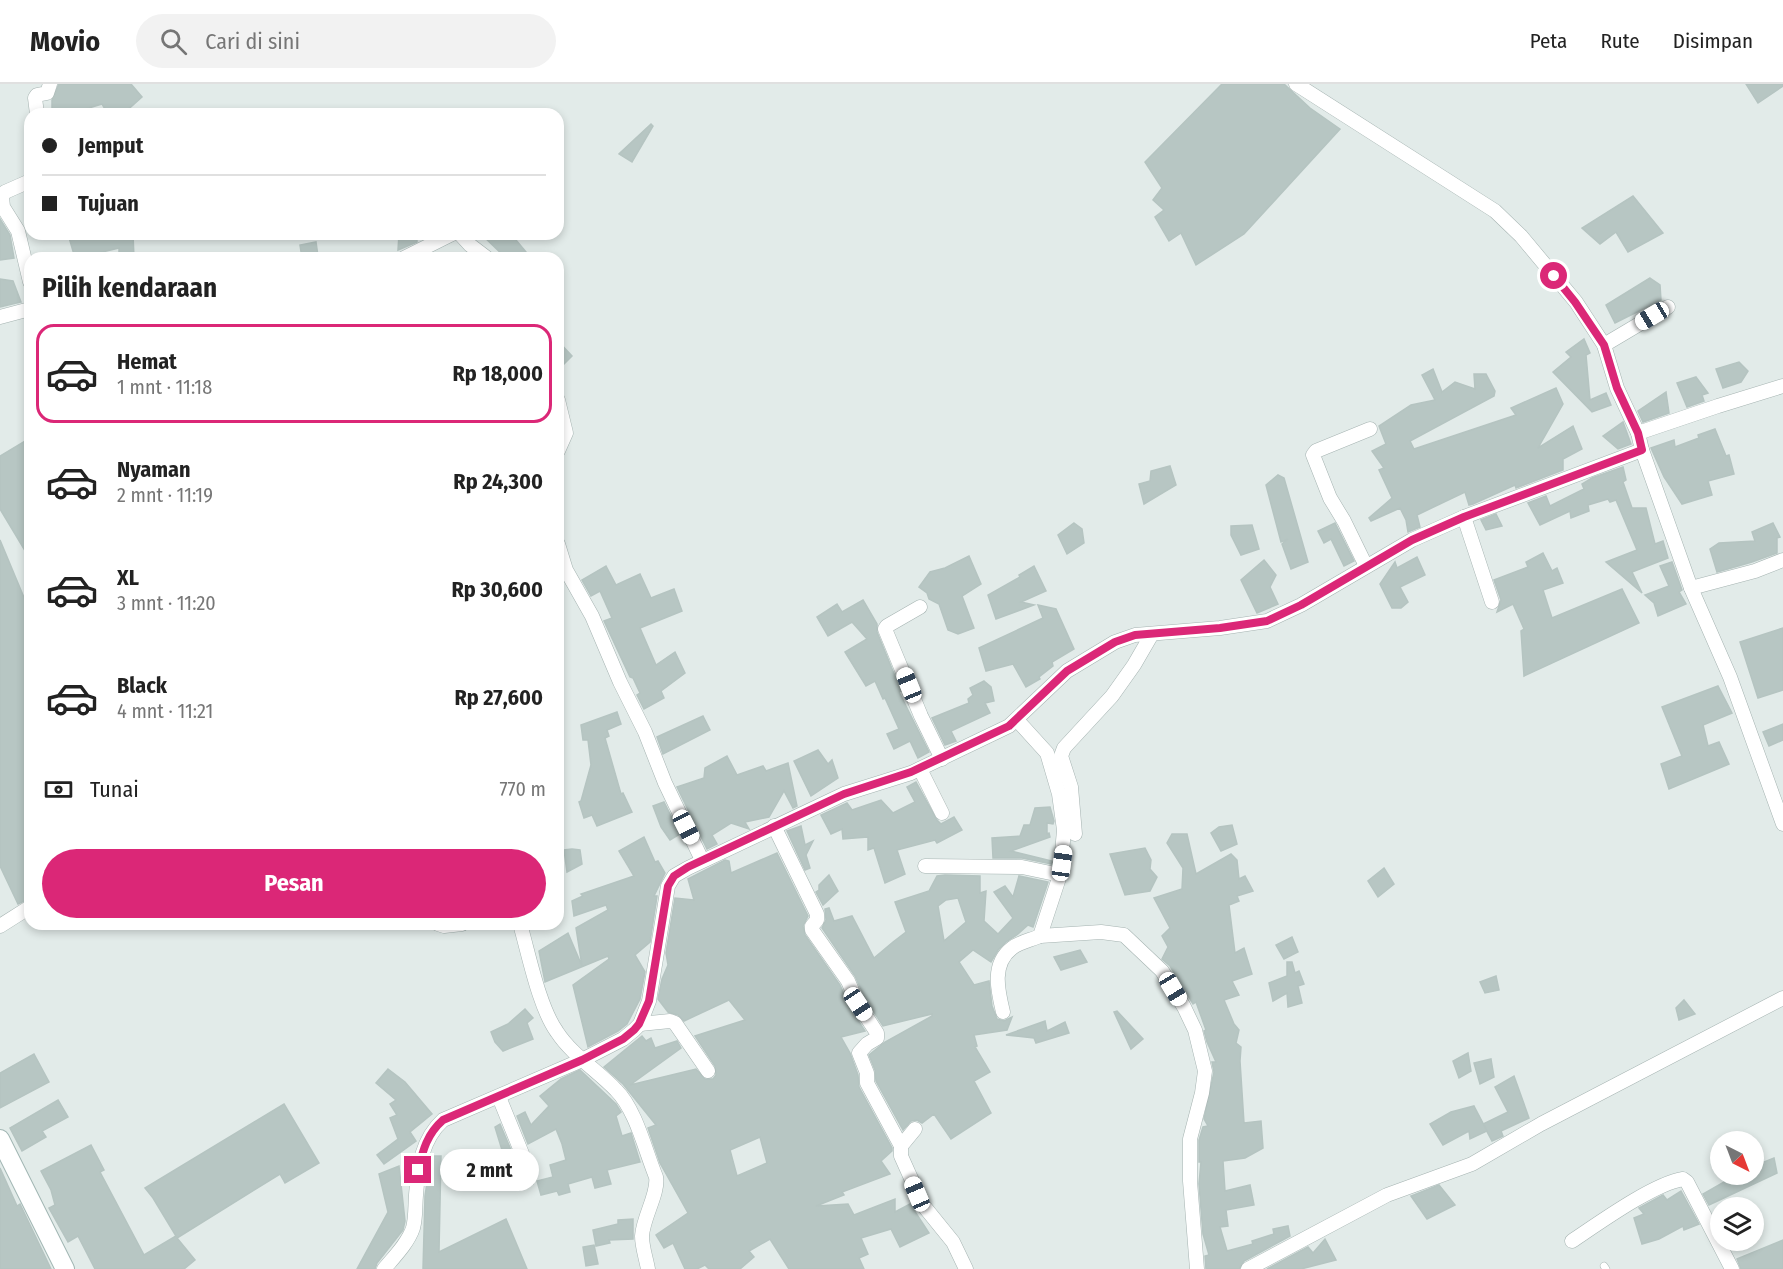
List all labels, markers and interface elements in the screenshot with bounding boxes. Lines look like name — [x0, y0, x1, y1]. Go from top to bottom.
search box — [136, 14, 556, 68]
text: Movio — [30, 25, 100, 58]
icon: search — [157, 25, 190, 58]
text: Cari di sini — [205, 28, 300, 55]
text: Peta — [1530, 28, 1567, 54]
text: Rute — [1600, 28, 1640, 54]
text: Disimpan — [1673, 28, 1753, 54]
text: Jemput — [78, 132, 143, 159]
text: Tujuan — [78, 190, 139, 217]
route start — [1540, 262, 1567, 289]
text: Pilih kendaraan — [42, 272, 217, 304]
car — [1632, 299, 1672, 333]
icon: car — [45, 347, 99, 401]
text: Hemat — [117, 348, 177, 375]
text: Rp 18,000 — [452, 360, 543, 387]
text: 1 mnt · 11:18 — [117, 375, 212, 399]
icon: car — [45, 455, 99, 509]
text: Nyaman — [117, 456, 190, 483]
text: Rp 24,300 — [453, 468, 543, 495]
text: 2 mnt · 11:19 — [117, 483, 213, 507]
icon: car — [45, 563, 99, 617]
text: XL — [117, 564, 139, 591]
text: Rp 30,600 — [451, 576, 543, 603]
text: 3 mnt · 11:20 — [117, 591, 216, 615]
car — [894, 665, 924, 705]
icon: car — [45, 671, 99, 725]
text: Black — [117, 672, 167, 699]
text: Rp 27,600 — [454, 684, 543, 711]
text: 4 mnt · 11:21 — [117, 699, 213, 723]
icon: cash — [42, 773, 75, 806]
text: Tunai — [90, 776, 139, 803]
text: 770 m — [499, 777, 546, 801]
car — [670, 807, 702, 847]
car — [1051, 844, 1073, 882]
button: Pesan — [42, 849, 546, 918]
car — [1156, 969, 1190, 1009]
car — [840, 984, 876, 1024]
north arrow — [1710, 1131, 1764, 1185]
map controls — [1710, 1131, 1764, 1251]
callout: 2 mnt — [439, 1149, 538, 1191]
route end — [404, 1156, 431, 1183]
text: 2 mnt — [466, 1158, 513, 1182]
car — [902, 1174, 932, 1214]
button: layers — [1710, 1197, 1764, 1251]

